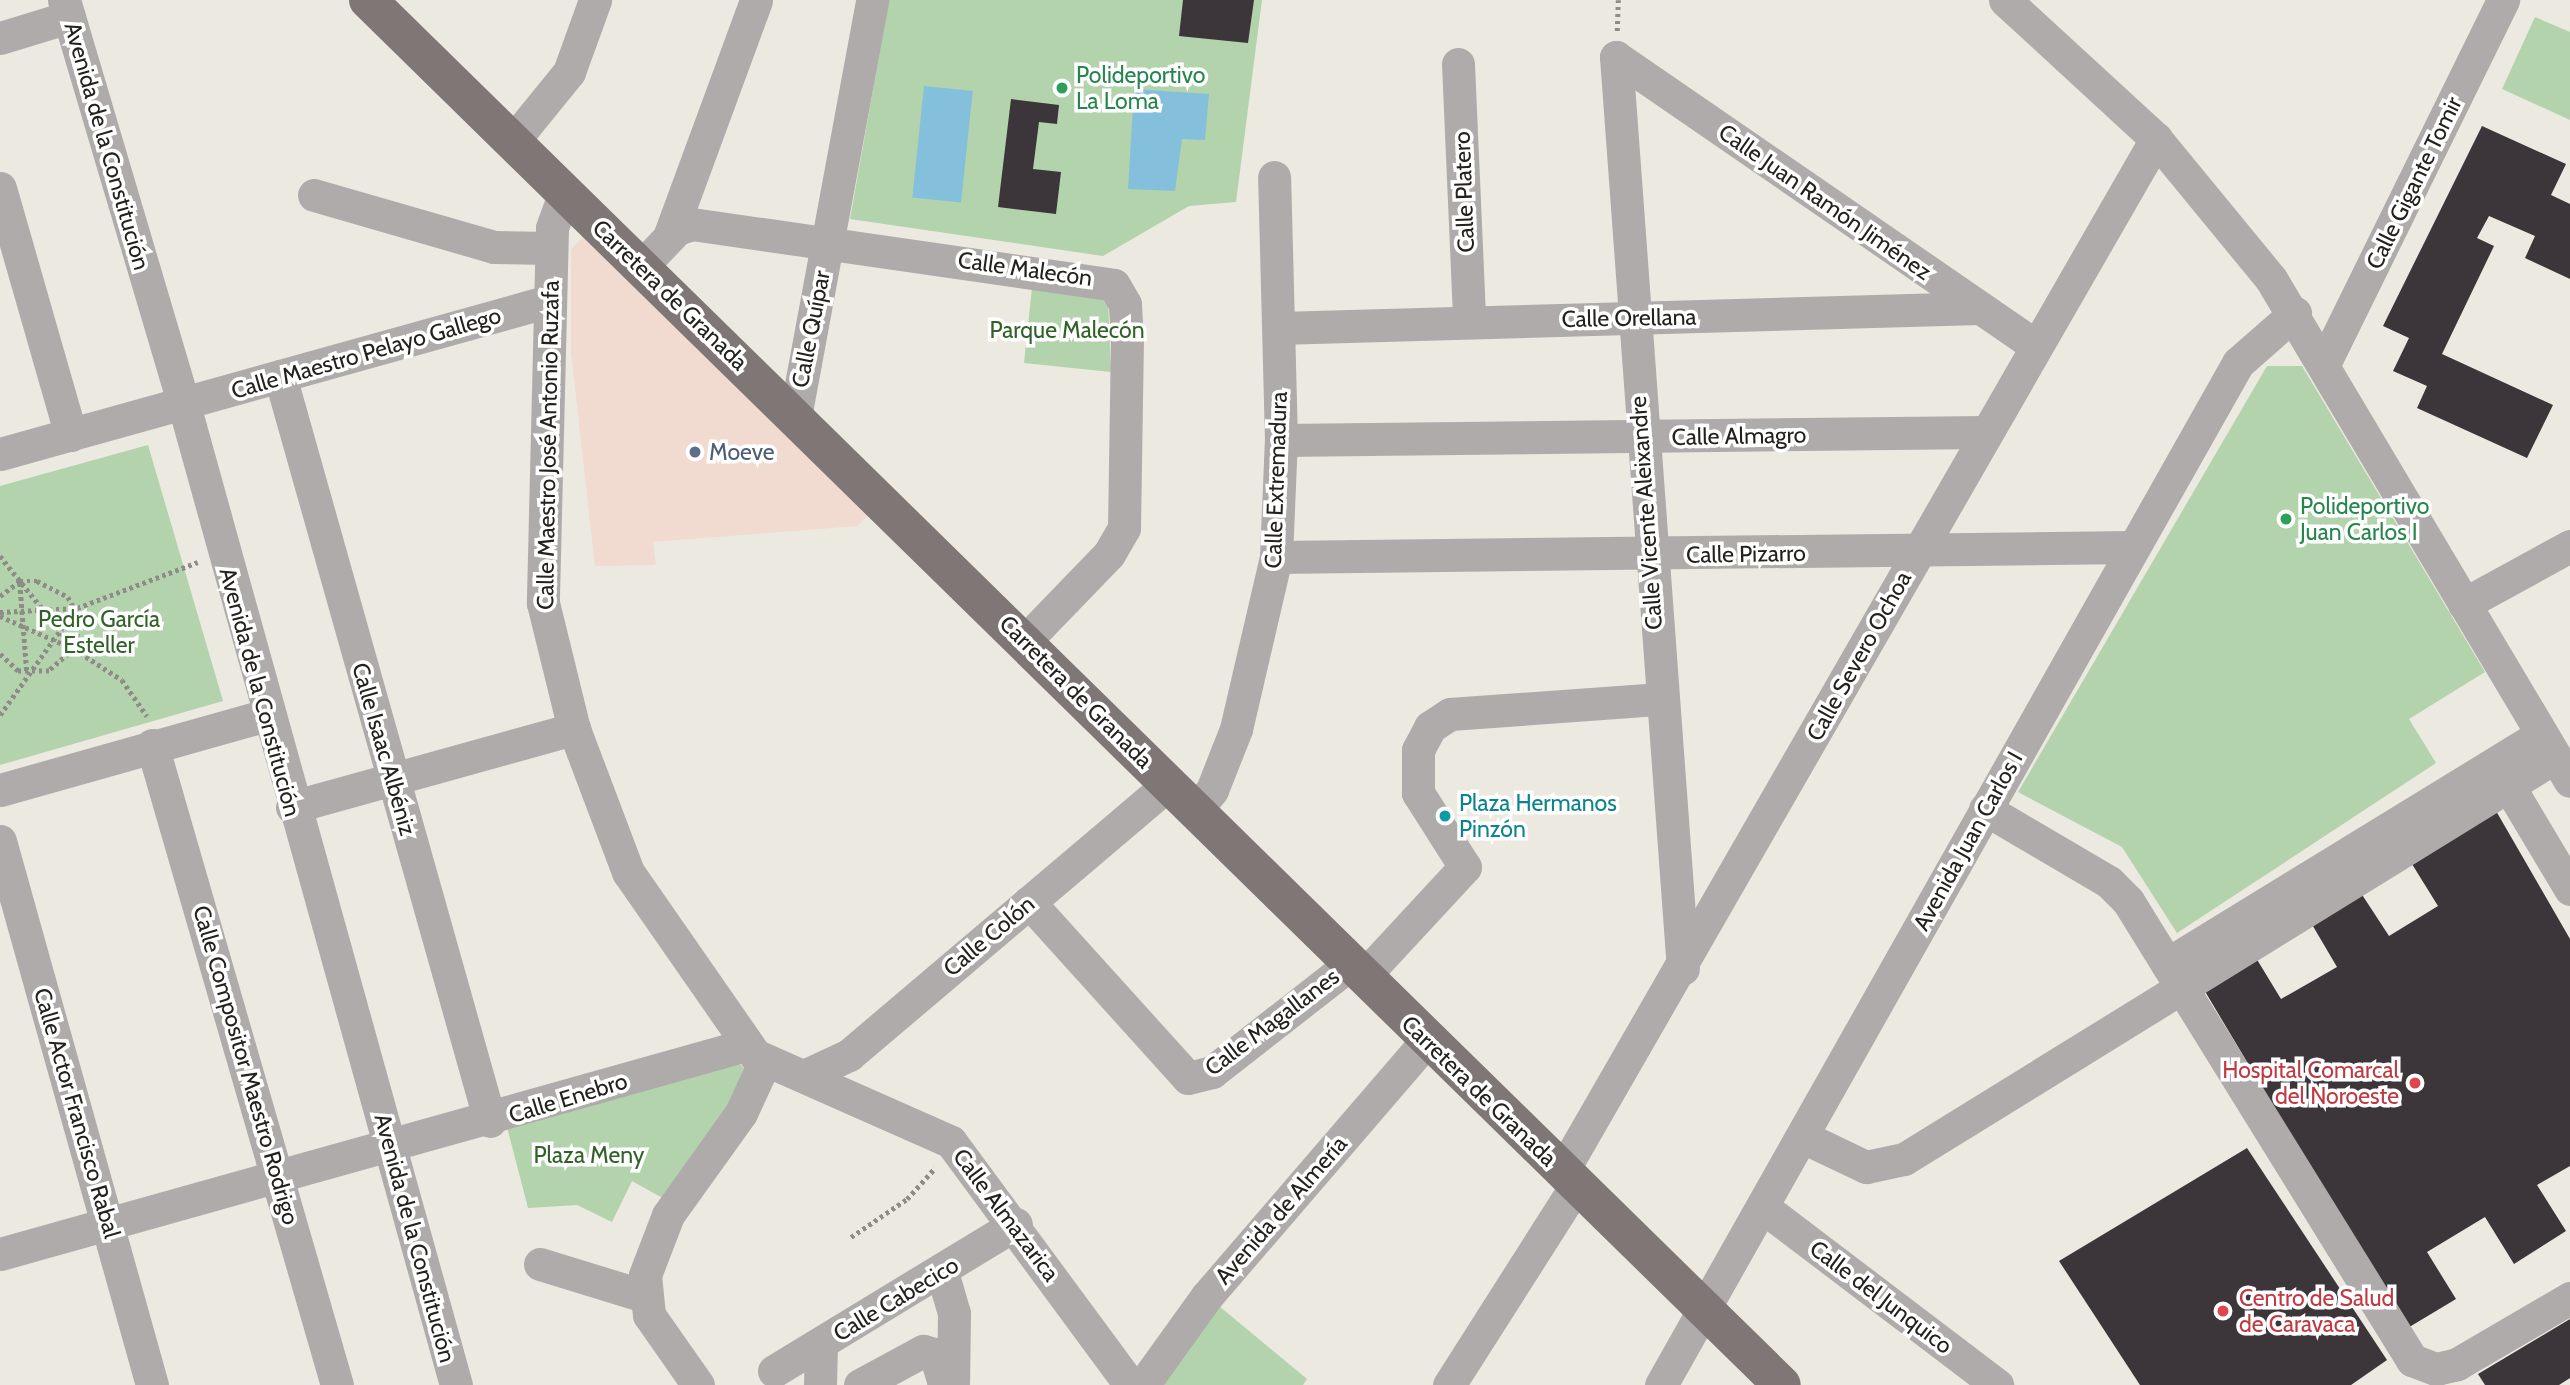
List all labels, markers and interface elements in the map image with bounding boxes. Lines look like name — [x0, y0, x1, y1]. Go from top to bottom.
street label: Avenida de la Constitución — [58, 19, 156, 273]
place label: Polideportivo La Loma — [1076, 61, 1205, 115]
marker: Polideportivo La Loma — [1054, 80, 1070, 96]
street label: Calle Gigante Tomir — [2360, 92, 2468, 274]
street label: Calle Juan Ramón Jiménez — [1713, 118, 1937, 286]
street label: Calle Platero — [1448, 131, 1480, 253]
street label: Carretera de Granada — [587, 214, 753, 376]
street label: Calle Malecón — [956, 246, 1094, 292]
street label: Calle Quípar — [786, 268, 836, 390]
street label: Calle Maestro José Antonio Ruzafa — [531, 280, 565, 610]
street label: Calle Maestro Pelayo Gallego — [228, 301, 504, 405]
street label: Calle Orellana — [1561, 303, 1697, 333]
park label: Parque Malecón — [989, 316, 1145, 344]
street label: Calle Extremadura — [1259, 391, 1293, 569]
street label: Calle Vicente Aleixandre — [1624, 395, 1668, 631]
street label: Calle Almagro — [1671, 421, 1807, 451]
place label: Moeve — [709, 438, 775, 466]
marker: Moeve — [687, 444, 703, 460]
place label: Polideportivo Juan Carlos I — [2300, 492, 2429, 546]
marker: Polideportivo Juan Carlos I — [2278, 511, 2294, 527]
street label: Calle Pizarro — [1686, 539, 1806, 569]
street label: Avenida de la Constitución — [213, 565, 307, 819]
street label: Calle Severo Ochoa — [1801, 566, 1917, 746]
park label: Pedro García Esteller — [38, 605, 160, 659]
street label: Carretera de Granada — [994, 610, 1158, 774]
street label: Calle Isaac Albéniz — [346, 660, 422, 838]
street label: Avenida Juan Carlos I — [1907, 747, 2029, 935]
place label: Plaza Hermanos Pinzón — [1459, 789, 1617, 843]
marker: Plaza Hermanos Pinzón — [1437, 808, 1453, 824]
street label: Calle Colón — [938, 890, 1040, 982]
street label: Calle Compositor Maestro Rodrigo — [187, 902, 305, 1228]
street label: Calle Magallanes — [1199, 963, 1345, 1081]
street label: Calle Actor Francisco Rabal — [28, 985, 126, 1241]
street label: Carretera de Granada — [1396, 1010, 1562, 1172]
place label: Hospital Comarcal del Noroeste — [2222, 1056, 2399, 1110]
street label: Calle Enebro — [505, 1067, 631, 1129]
marker: Hospital Comarcal del Noroeste — [2405, 1073, 2425, 1093]
street label: Avenida de la Constitución — [368, 1111, 462, 1365]
street label: Avenida de Almería — [1209, 1130, 1353, 1290]
park label: Plaza Meny — [534, 1141, 644, 1169]
street label: Calle Almazarica — [947, 1143, 1065, 1287]
street label: Calle del Junquico — [1804, 1234, 1958, 1360]
street label: Calle Cabecico — [829, 1251, 963, 1347]
place label: Centro de Salud de Caravaca — [2239, 1284, 2394, 1338]
marker: Centro de Salud de Caravaca — [2213, 1301, 2233, 1321]

